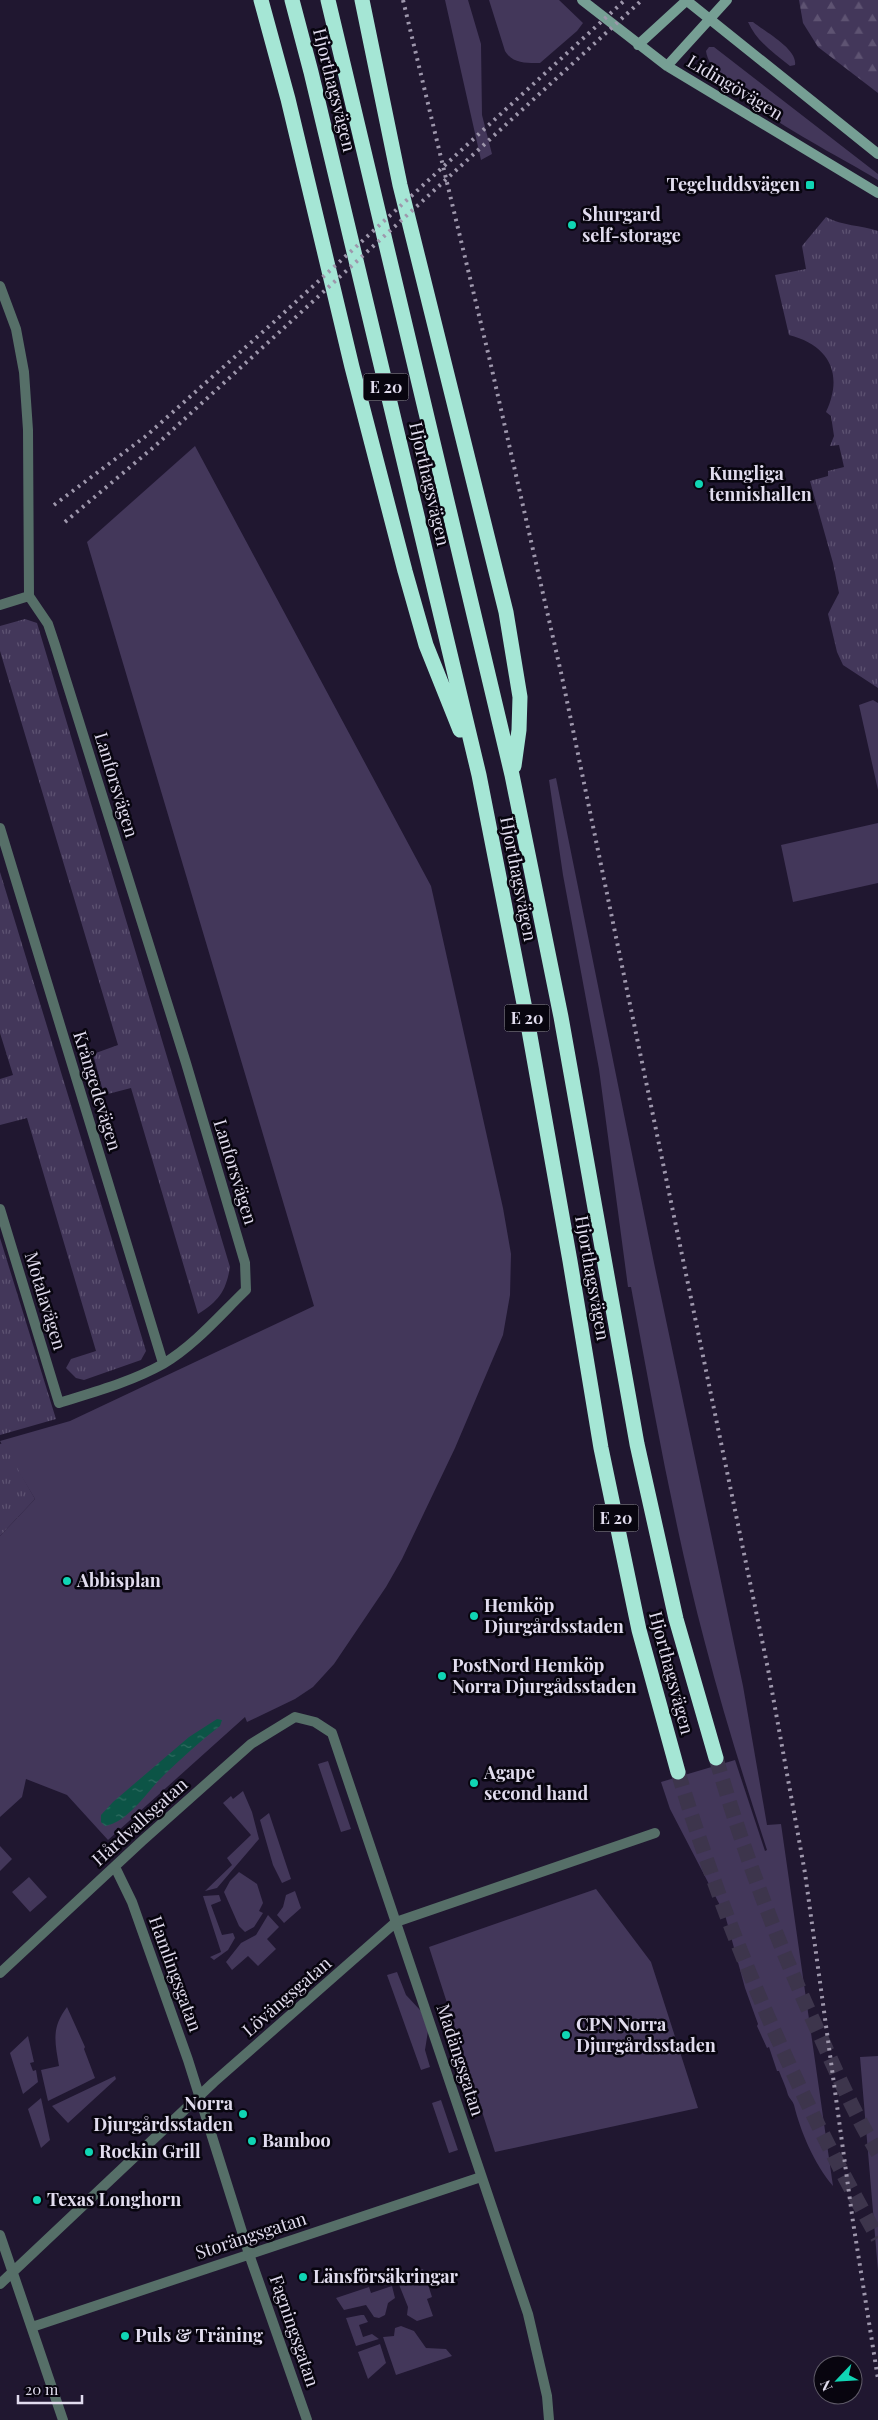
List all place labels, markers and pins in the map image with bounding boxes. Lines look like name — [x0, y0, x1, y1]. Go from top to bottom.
place label: Tegeluddsvägen — [667, 172, 800, 196]
marker: Tegeluddsvägen — [804, 179, 816, 191]
place label: Shurgard self-storage — [582, 202, 681, 247]
marker: Shurgard self-storage — [566, 219, 578, 231]
place label: Kungliga tennishallen — [708, 461, 812, 506]
marker: Kungliga tennishallen — [693, 478, 705, 490]
place label: Abbisplan — [76, 1568, 161, 1592]
marker: Abbisplan — [61, 1575, 73, 1587]
place label: Hemköp Djurgårdsstaden — [484, 1593, 624, 1638]
marker: Hemköp Djurgårdsstaden — [468, 1610, 480, 1622]
place label: PostNord Hemköp Norra Djurgådsstaden — [452, 1653, 637, 1698]
marker: PostNord Hemköp Norra Djurgådsstaden — [436, 1670, 448, 1682]
place label: Agape second hand — [483, 1760, 589, 1805]
marker: Agape second hand — [468, 1777, 480, 1789]
place label: CPN Norra Djurgårdsstaden — [576, 2012, 716, 2057]
marker: CPN Norra Djurgårdsstaden — [560, 2029, 572, 2041]
place label: Norra Djurgårdsstaden — [93, 2091, 234, 2136]
marker: Norra Djurgårdsstaden — [237, 2108, 249, 2120]
place label: Bamboo — [262, 2128, 331, 2152]
marker: Bamboo — [246, 2135, 258, 2147]
place label: Rockin Grill — [99, 2139, 201, 2163]
marker: Rockin Grill — [83, 2146, 95, 2158]
place label: Texas Longhorn — [47, 2187, 181, 2211]
marker: Texas Longhorn — [31, 2194, 43, 2206]
place label: Länsförsäkringar — [313, 2264, 459, 2288]
marker: Länsförsäkringar — [297, 2271, 309, 2283]
place label: Puls & Träning — [135, 2323, 263, 2347]
marker: Puls & Träning — [119, 2330, 131, 2342]

